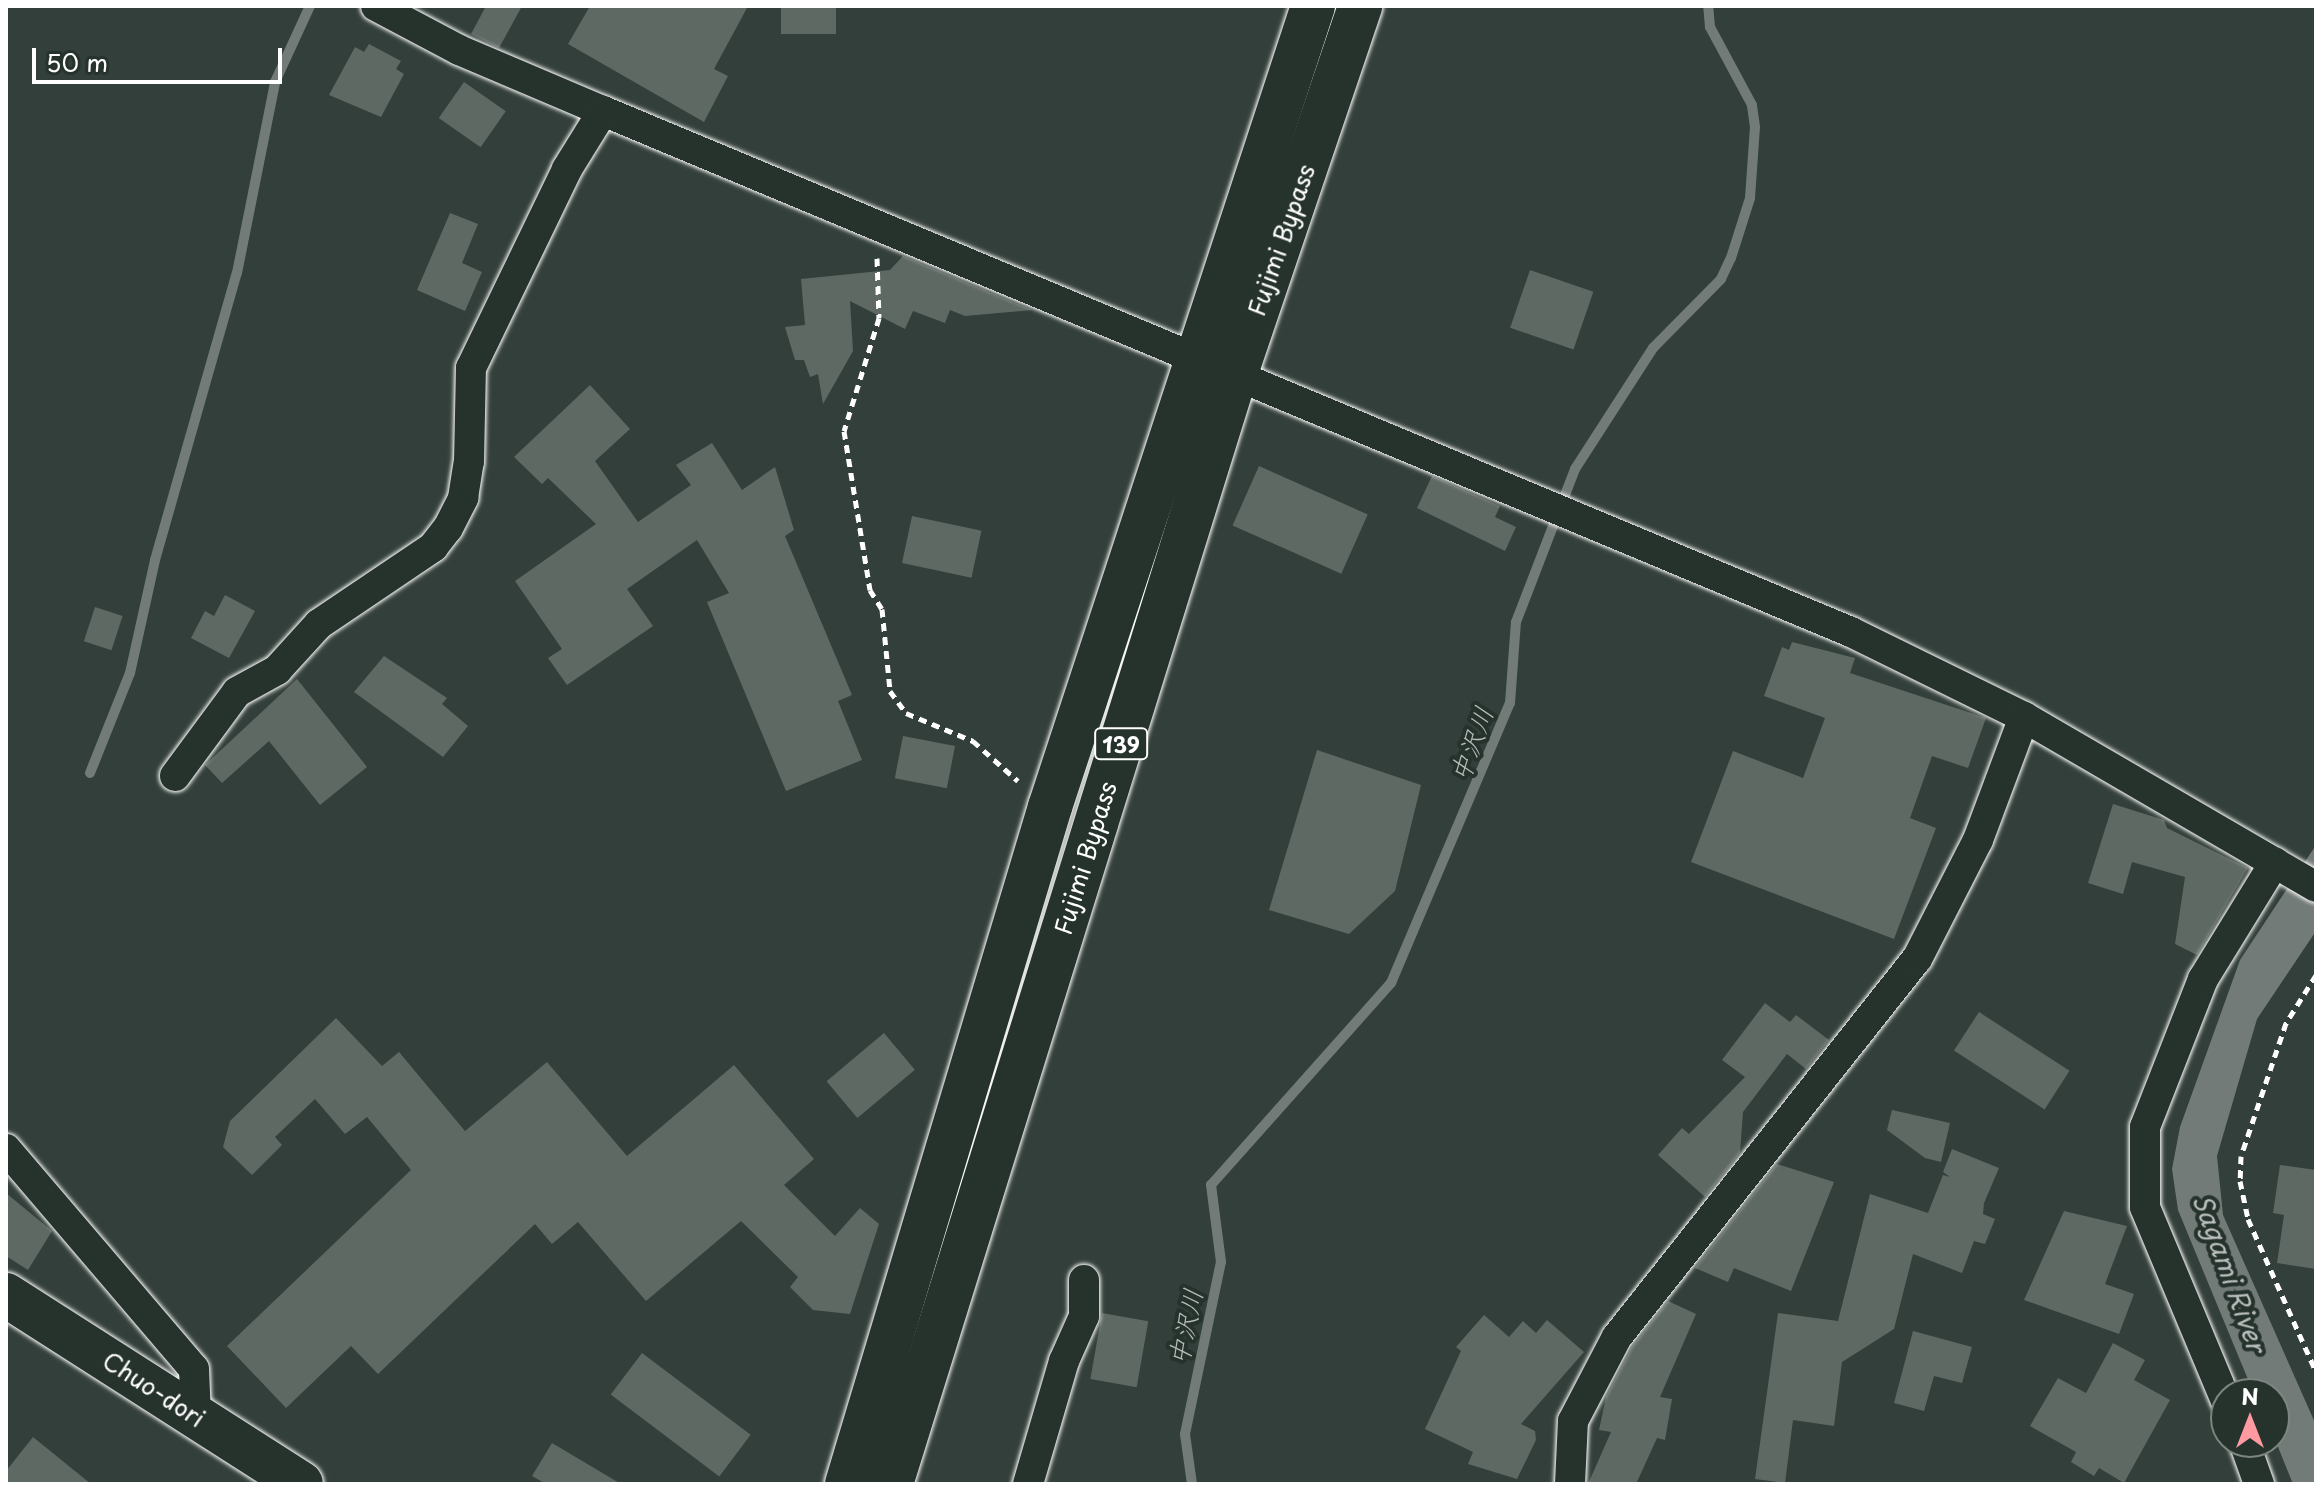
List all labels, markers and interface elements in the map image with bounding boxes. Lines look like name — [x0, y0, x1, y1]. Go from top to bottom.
scale bar — [36, 32, 286, 82]
text: 50 m — [46, 44, 108, 80]
street label: Fujimi Bypass — [1241, 160, 1321, 320]
water label: 中沢川 — [1443, 702, 1499, 786]
road number: 139 — [1093, 726, 1149, 762]
street label: Fujimi Bypass — [1048, 778, 1122, 938]
water label: Sagami River — [2187, 1190, 2273, 1356]
water label: 中沢川 — [1162, 1286, 1208, 1368]
street label: Chuo-dori — [98, 1345, 210, 1433]
north arrow — [2210, 1378, 2290, 1458]
text: N — [2241, 1379, 2259, 1412]

